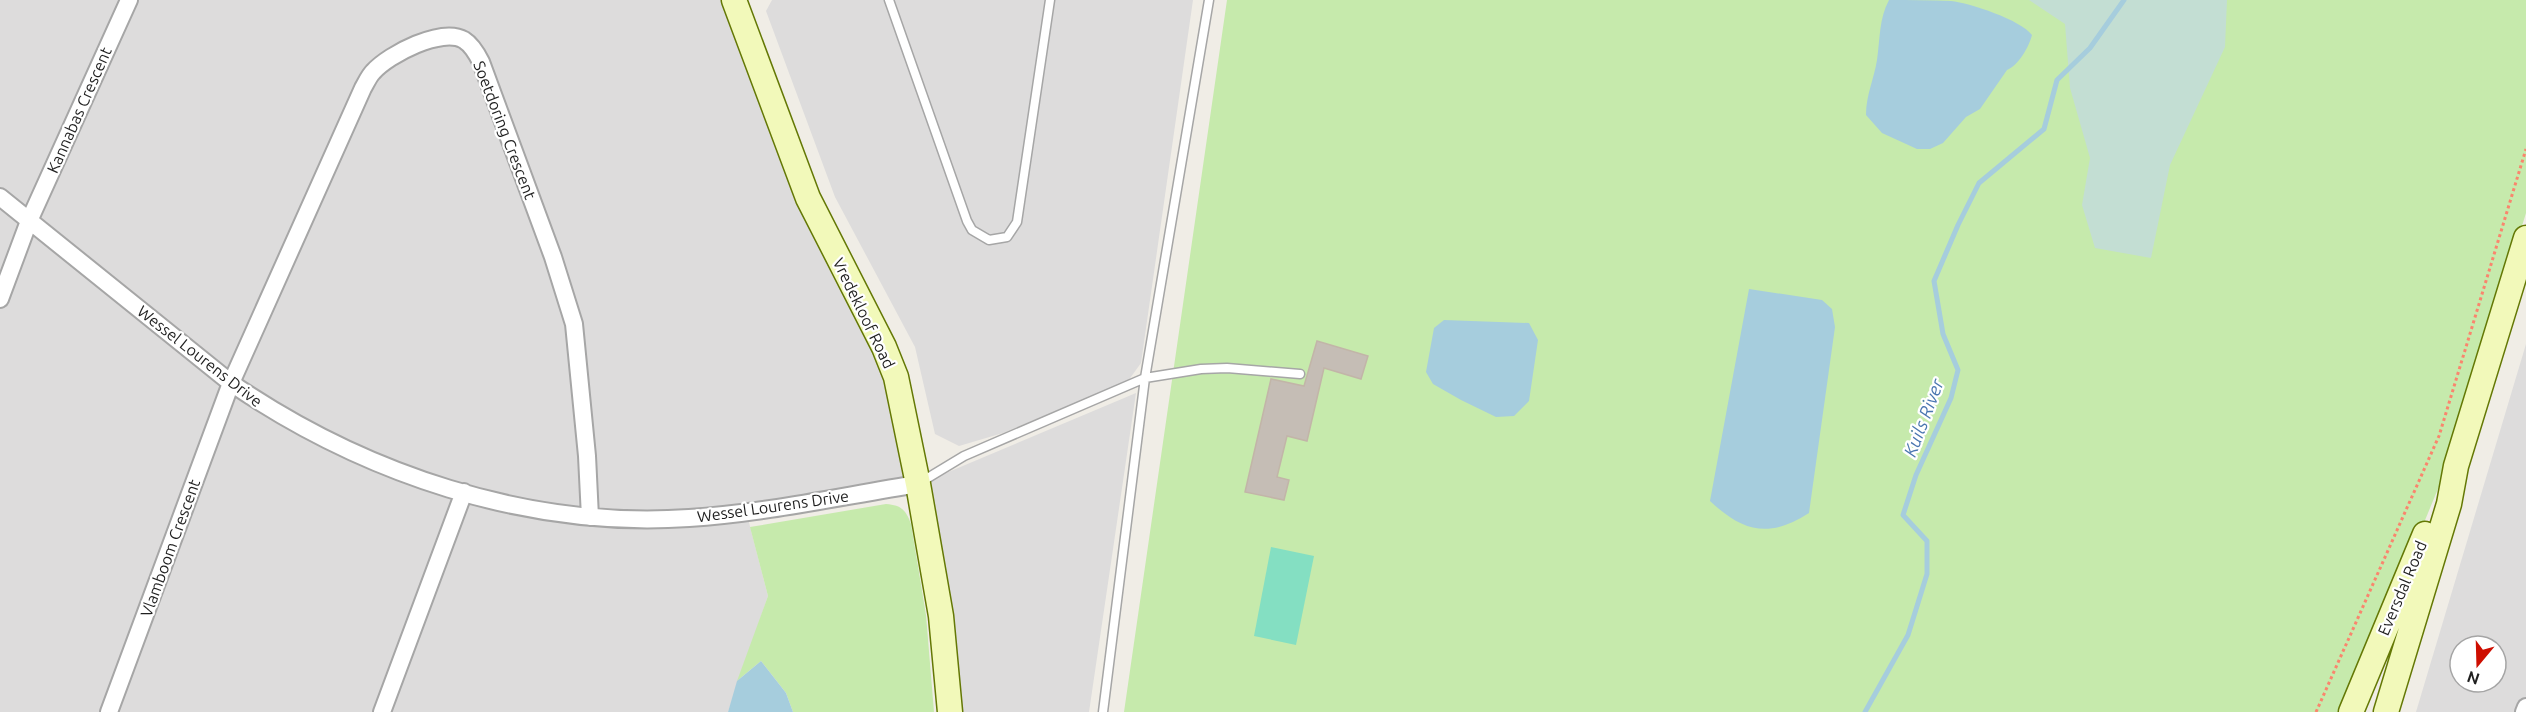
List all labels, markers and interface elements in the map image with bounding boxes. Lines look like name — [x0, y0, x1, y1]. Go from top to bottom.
street label: Kannabas Crescent — [43, 44, 115, 176]
street label: Soetdoring Crescent — [470, 58, 540, 202]
street label: Vredekloof Road — [829, 255, 899, 371]
street label: Wessel Lourens Drive — [134, 302, 266, 410]
water label: Kuils River — [1899, 375, 1947, 459]
street label: Vlamboom Crescent — [137, 476, 204, 619]
street label: Wessel Lourens Drive — [696, 486, 850, 526]
street label: Eversdal Road — [2374, 538, 2430, 638]
north arrow — [2448, 634, 2508, 694]
text: N — [2465, 668, 2482, 689]

